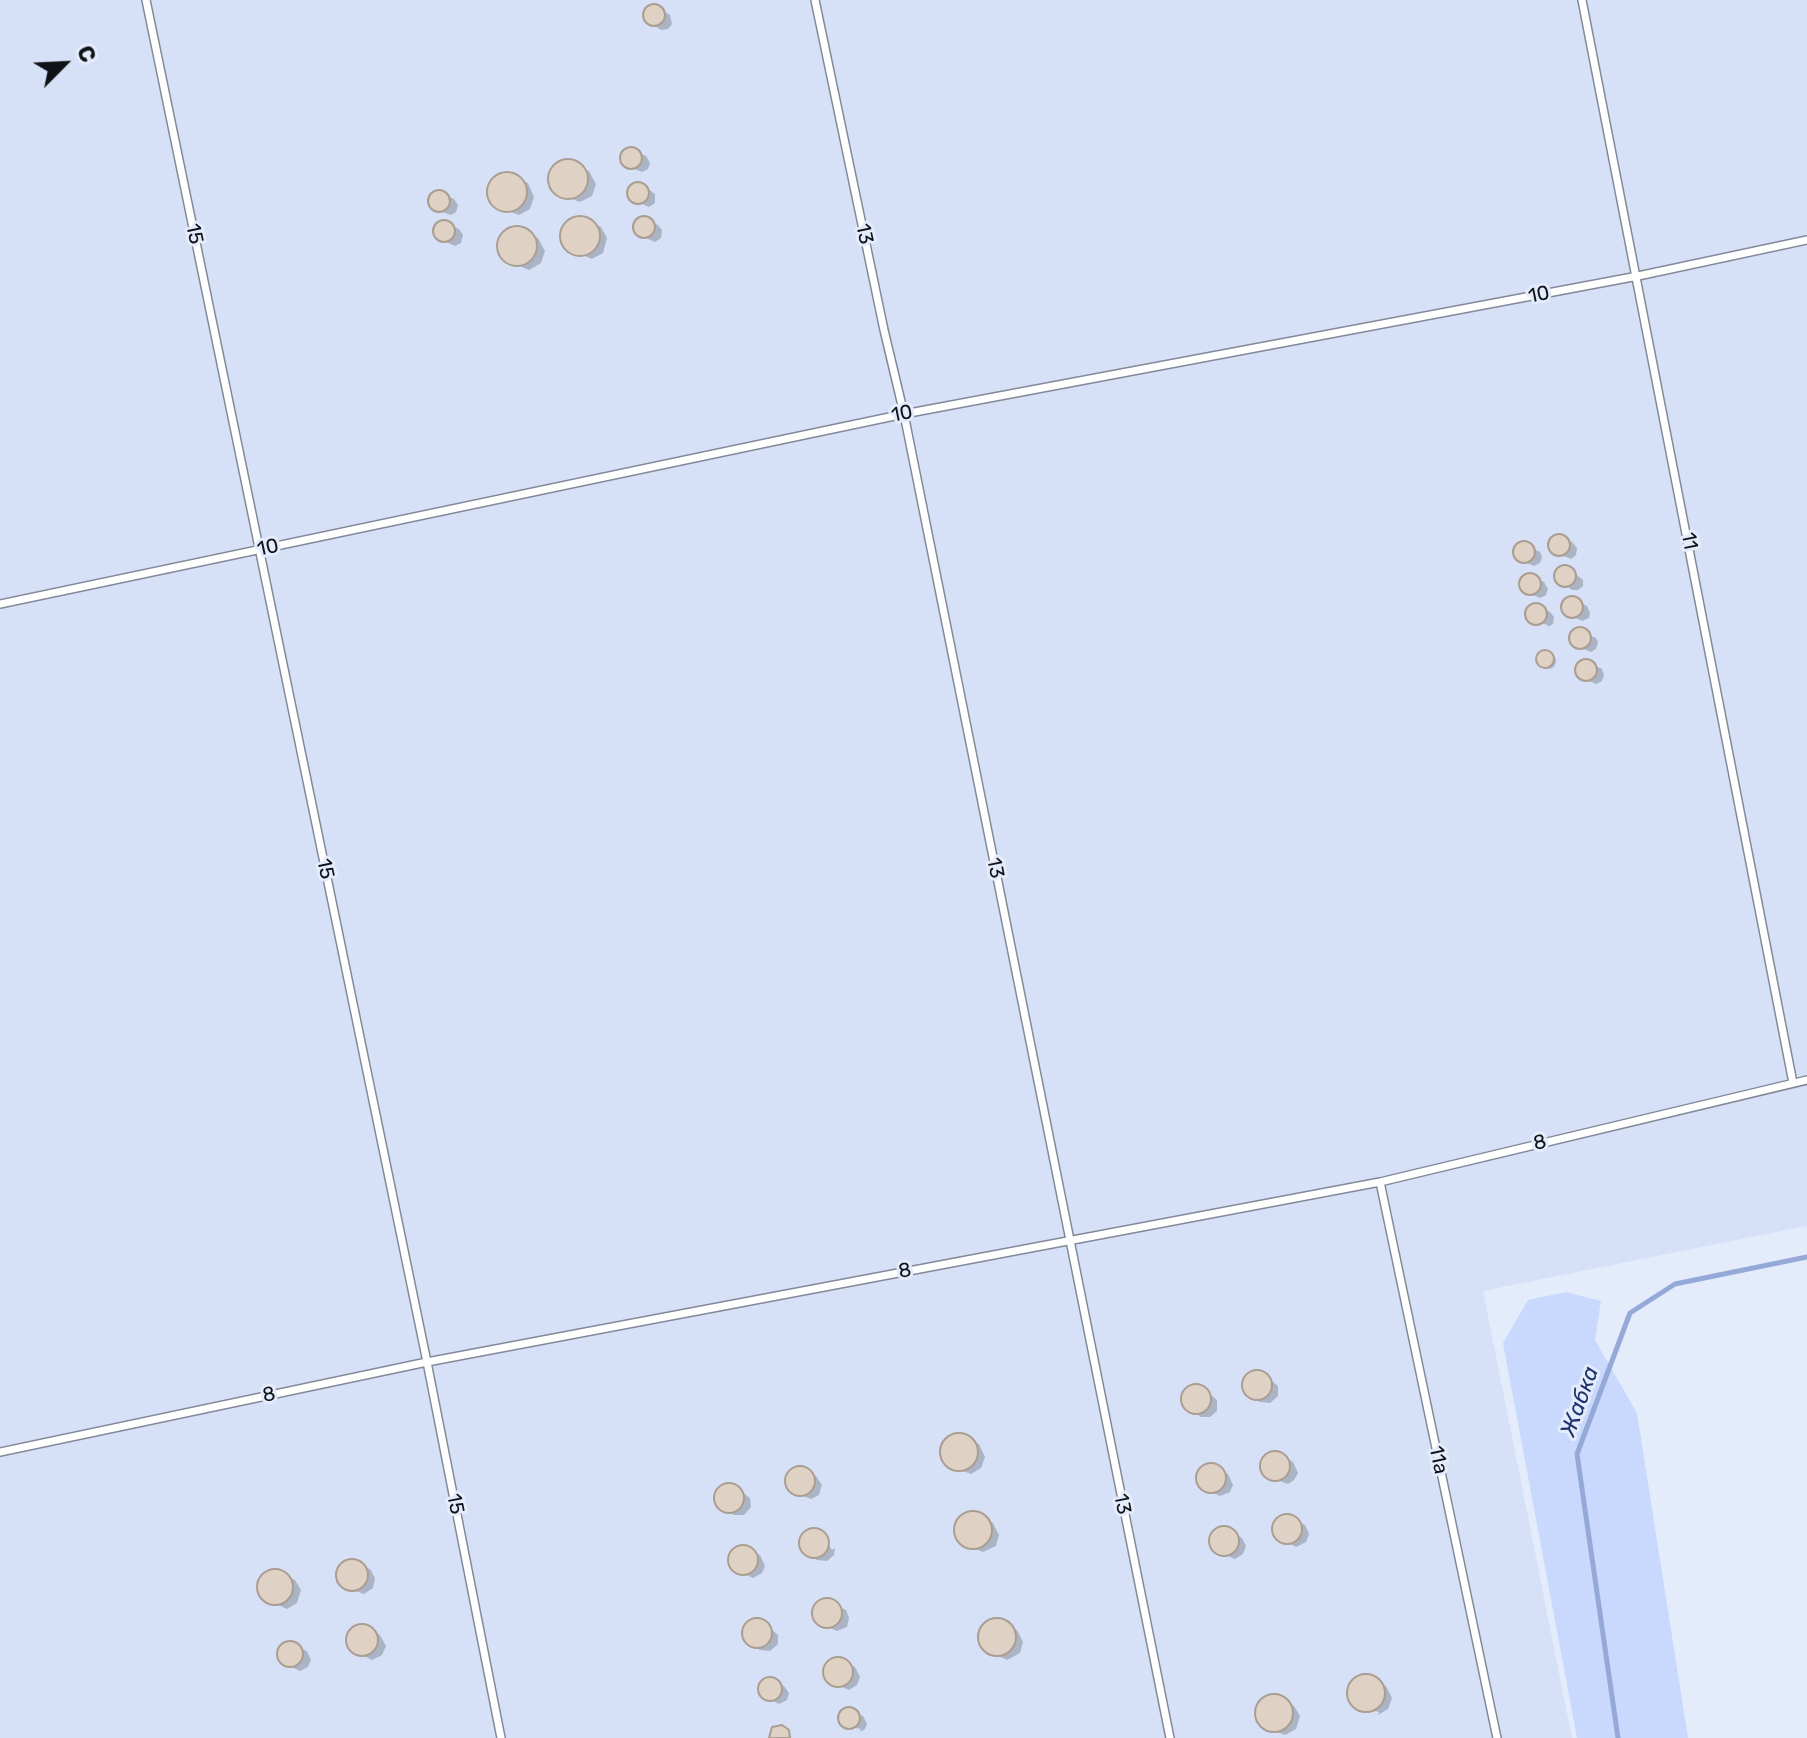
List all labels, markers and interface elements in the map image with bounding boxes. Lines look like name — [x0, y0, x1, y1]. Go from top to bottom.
north arrow — [24, 24, 104, 104]
text: С — [71, 41, 102, 67]
street label: 13 — [850, 221, 878, 247]
street label: 15 — [180, 222, 208, 246]
street label: 10 — [1526, 281, 1552, 309]
street label: 10 — [889, 400, 915, 428]
street label: 11 — [1676, 530, 1702, 552]
street label: 10 — [255, 534, 281, 562]
street label: 13 — [981, 856, 1009, 880]
street label: 15 — [311, 857, 339, 881]
street label: 8 — [1531, 1130, 1549, 1156]
street label: 8 — [896, 1258, 914, 1284]
water label: Жабка — [1555, 1363, 1605, 1441]
street label: 8 — [260, 1382, 278, 1408]
street label: 11a — [1423, 1444, 1453, 1476]
street label: 15 — [441, 1492, 469, 1516]
street label: 13 — [1108, 1492, 1136, 1516]

